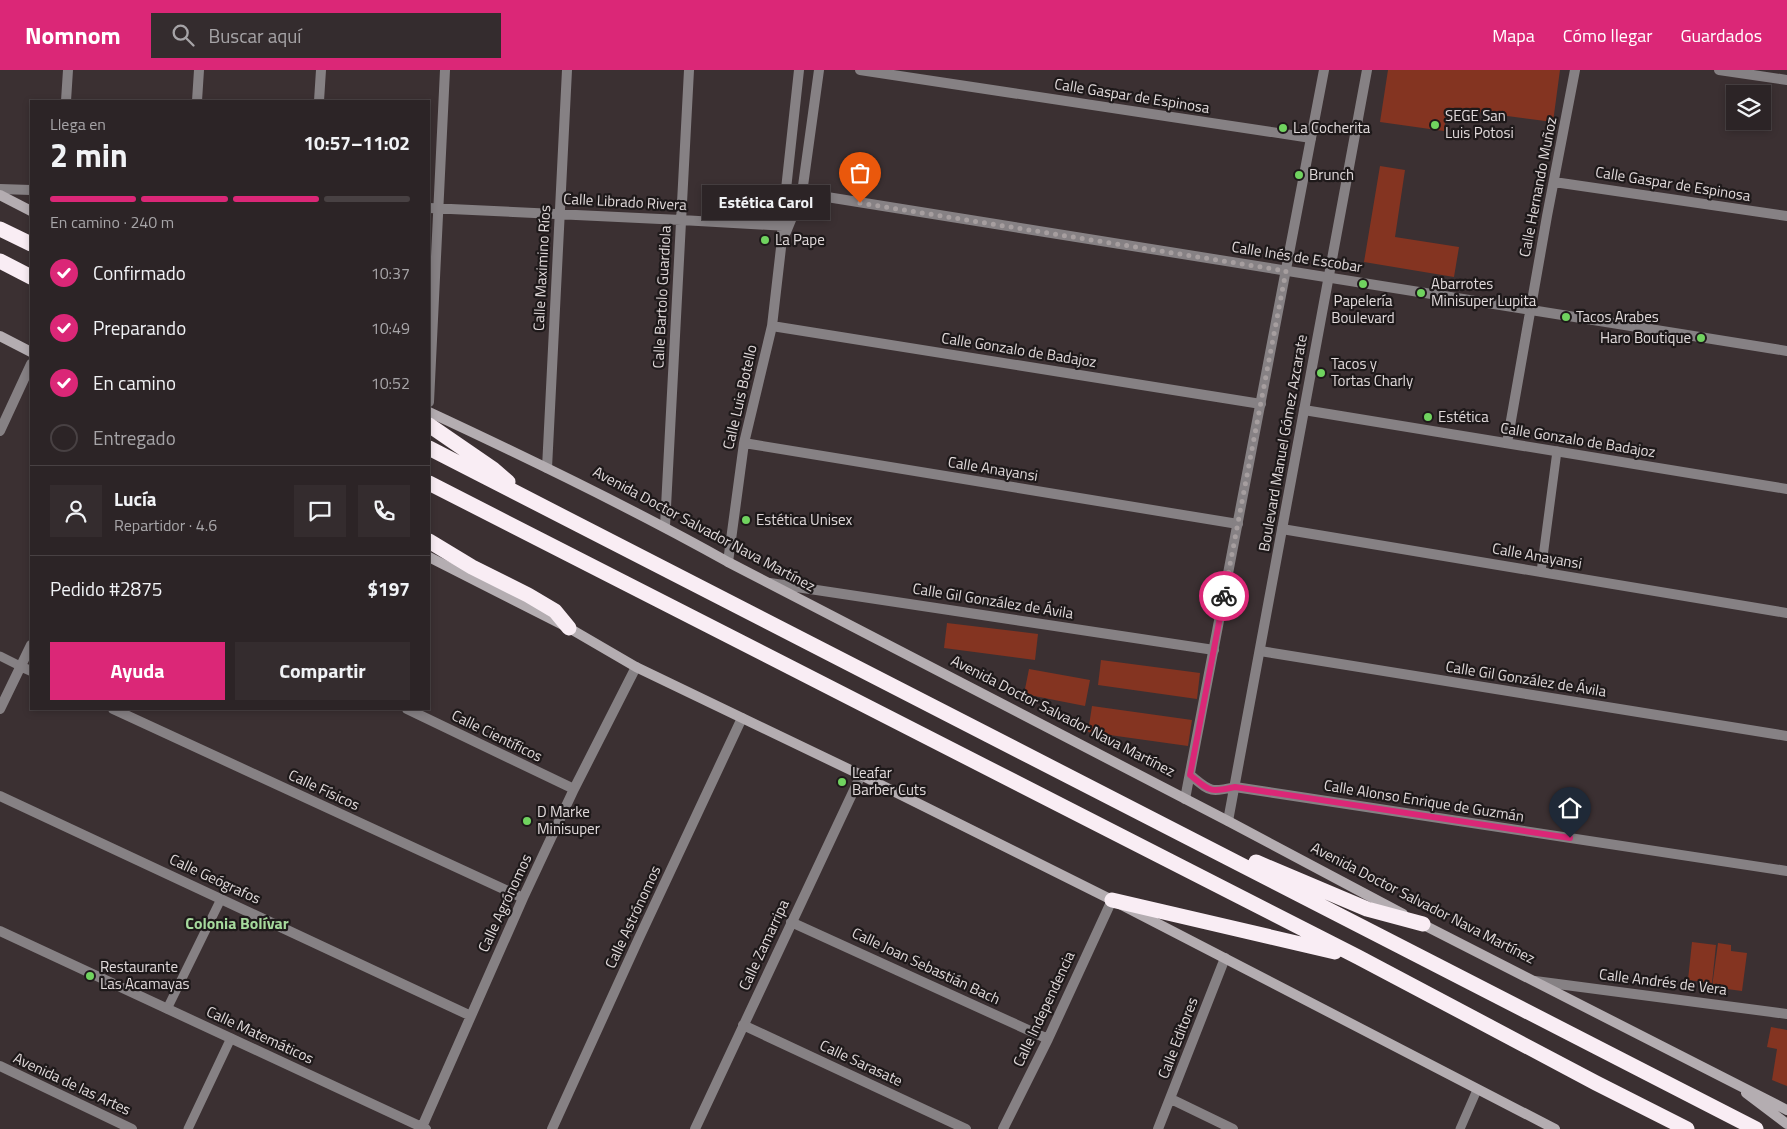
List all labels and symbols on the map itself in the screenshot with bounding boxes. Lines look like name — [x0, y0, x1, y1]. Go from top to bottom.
street label: Calle Gaspar de Espinosa — [1053, 72, 1212, 119]
place label: SEGE San Luis Potosi — [1445, 104, 1514, 144]
street label: Calle Hernando Muñoz — [1513, 115, 1562, 259]
place label: La Cocherita — [1293, 116, 1371, 139]
marker: SEGE San Luis Potosi — [1429, 119, 1441, 131]
marker: La Cocherita — [1277, 122, 1289, 134]
pin — [839, 152, 881, 203]
street label: Calle Gaspar de Espinosa — [1594, 160, 1753, 207]
place label: Brunch — [1309, 163, 1354, 186]
marker: Brunch — [1293, 169, 1305, 181]
callout: Estética Carol — [702, 186, 830, 220]
street label: Calle Librado Rivera — [563, 187, 688, 216]
street label: Calle Maximino Ríos — [527, 204, 556, 332]
street label: Calle Bartolo Guardiola — [646, 224, 677, 369]
place label: La Pape — [775, 228, 825, 251]
marker: La Pape — [759, 234, 771, 246]
street label: Calle Inés de Escobar — [1230, 235, 1364, 278]
place label: Abarrotes Minisuper Lupita — [1431, 272, 1537, 312]
marker: Papelería Boulevard — [1357, 278, 1369, 290]
marker: Abarrotes Minisuper Lupita — [1415, 287, 1427, 299]
place label: Papelería Boulevard — [1331, 289, 1395, 329]
place label: Tacos Arabes — [1576, 305, 1659, 328]
marker: Tacos Arabes — [1560, 311, 1572, 323]
street label: Calle Gonzalo de Badajoz — [940, 326, 1098, 373]
place label: Haro Boutique — [1600, 326, 1691, 349]
marker: Haro Boutique — [1695, 332, 1707, 344]
street label: Boulevard Manuel Gómez Azcarate — [1252, 333, 1313, 553]
street label: Calle Luis Botello — [716, 342, 763, 452]
place label: Tacos y Tortas Charly — [1331, 352, 1413, 392]
marker: Tacos y Tortas Charly — [1315, 367, 1327, 379]
place label: Estética — [1438, 405, 1489, 428]
marker: Estética — [1422, 411, 1434, 423]
street label: Calle Gonzalo de Badajoz — [1499, 416, 1657, 463]
street label: Calle Anayansi — [946, 450, 1040, 487]
street label: Avenida Doctor Salvador Nava Martínez — [589, 460, 820, 597]
place label: Estética Unisex — [756, 508, 852, 531]
marker: Estética Unisex — [740, 514, 752, 526]
street label: Calle Anayansi — [1490, 536, 1584, 575]
courier — [1199, 571, 1249, 621]
street label: Calle Gil González de Ávila — [911, 576, 1076, 625]
street label: Avenida Doctor Salvador Nava Martínez — [947, 649, 1180, 782]
street label: Calle Gil González de Ávila — [1444, 654, 1609, 703]
street label: Calle Científicos — [448, 704, 547, 768]
place label: Leafar Barber Cuts — [852, 761, 926, 801]
street label: Calle Físicos — [285, 763, 364, 816]
street label: Calle Alonso Enrique de Guzmán — [1322, 773, 1526, 828]
marker: Leafar Barber Cuts — [836, 776, 848, 788]
pin — [1549, 787, 1591, 838]
place label: D Marke Minisuper — [537, 800, 600, 840]
marker: D Marke Minisuper — [521, 815, 533, 827]
street label: Avenida Doctor Salvador Nava Martínez — [1307, 836, 1540, 969]
street label: Calle Geógrafos — [166, 847, 265, 910]
street label: Calle Agrónomos — [472, 850, 537, 956]
street label: Calle Astrónomos — [599, 862, 666, 972]
street label: Calle Zamarripa — [732, 895, 795, 994]
district label: Colonia Bolívar — [185, 911, 289, 935]
street label: Calle Joan Sebastián Bach — [848, 921, 1004, 1010]
street label: Calle Independencia — [1007, 947, 1081, 1070]
place label: Restaurante Las Acamayas — [100, 955, 189, 995]
street label: Calle Andrés de Vera — [1598, 962, 1729, 1001]
marker: Restaurante Las Acamayas — [84, 970, 96, 982]
street label: Calle Editores — [1151, 994, 1204, 1082]
street label: Calle Matemáticos — [203, 1000, 318, 1070]
street label: Calle Sarasate — [816, 1033, 906, 1092]
street label: Avenida de las Artes — [10, 1046, 135, 1121]

